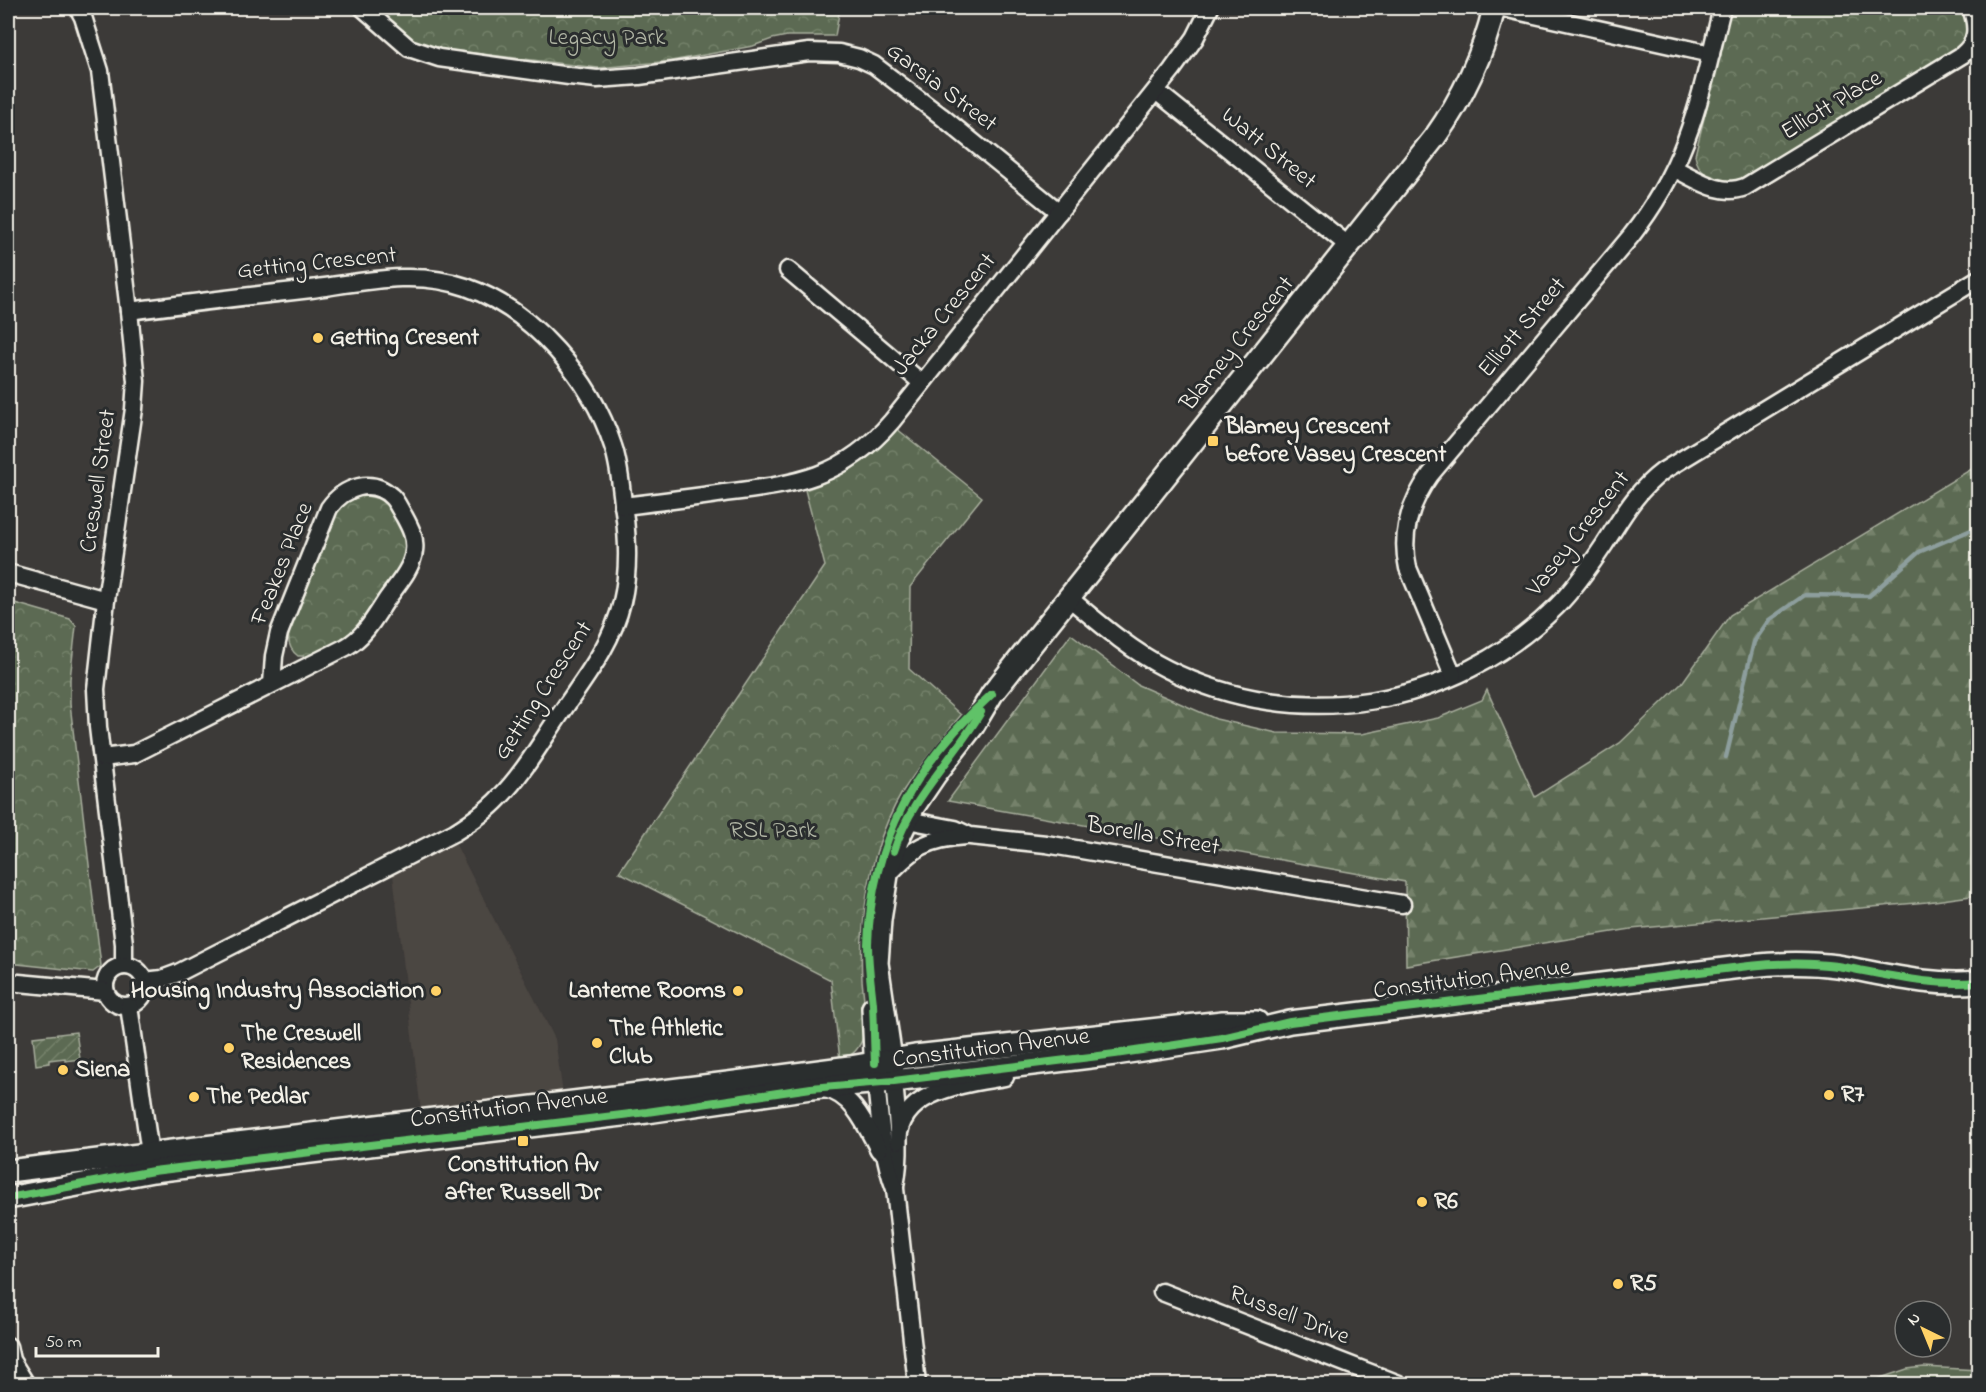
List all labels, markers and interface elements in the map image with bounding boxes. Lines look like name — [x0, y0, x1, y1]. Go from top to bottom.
park label: Legacy Park — [549, 21, 666, 57]
street label: Garsia Street — [878, 34, 1004, 142]
street label: Elliott Place — [1775, 62, 1889, 150]
street label: Watt Street — [1213, 99, 1323, 199]
street label: Getting Crescent — [236, 238, 398, 290]
street label: Jacka Crescent — [884, 246, 1006, 384]
street label: Blamey Crescent — [1172, 269, 1304, 421]
street label: Elliott Street — [1470, 270, 1576, 386]
place label: Getting Cresent — [330, 321, 480, 357]
marker: Getting Cresent — [311, 331, 325, 345]
street label: Creswell Street — [72, 407, 126, 555]
place label: Blamey Crescent before Vasey Crescent — [1224, 410, 1447, 474]
marker: Blamey Crescent before Vasey Crescent — [1206, 434, 1220, 448]
street label: Vasey Crescent — [1518, 464, 1640, 606]
street label: Feakes Place — [242, 497, 324, 632]
street label: Getting Crescent — [486, 614, 602, 768]
street label: Borella Street — [1083, 808, 1222, 866]
park label: RSL Park — [730, 814, 817, 849]
street label: Constitution Avenue — [1371, 951, 1573, 1009]
place label: Housing Industry Association — [131, 974, 424, 1010]
place label: Lanterne Rooms — [568, 974, 726, 1009]
marker: Housing Industry Association — [429, 984, 443, 998]
marker: Lanterne Rooms — [731, 984, 745, 998]
place label: The Athletic Club — [609, 1012, 724, 1075]
place label: The Creswell Residences — [241, 1017, 361, 1080]
street label: Constitution Avenue — [890, 1020, 1092, 1078]
marker: The Athletic Club — [590, 1036, 604, 1050]
marker: The Creswell Residences — [222, 1041, 236, 1055]
place label: Siena — [75, 1053, 130, 1088]
marker: Siena — [56, 1063, 70, 1077]
place label: R7 — [1841, 1078, 1865, 1113]
place label: The Pedlar — [206, 1080, 310, 1115]
street label: Constitution Avenue — [408, 1080, 610, 1138]
marker: R7 — [1822, 1088, 1836, 1102]
marker: The Pedlar — [187, 1090, 201, 1104]
marker: Constitution Av after Russell Dr — [516, 1134, 530, 1148]
place label: Constitution Av after Russell Dr — [445, 1148, 602, 1211]
place label: R6 — [1434, 1185, 1458, 1220]
marker: R6 — [1415, 1195, 1429, 1209]
place label: R5 — [1630, 1267, 1657, 1302]
street label: Russell Drive — [1224, 1277, 1354, 1355]
marker: R5 — [1611, 1277, 1625, 1291]
north arrow — [1893, 1299, 1953, 1359]
text: N — [1902, 1307, 1926, 1332]
scale bar — [36, 1320, 158, 1358]
text: 50 m — [45, 1330, 82, 1356]

